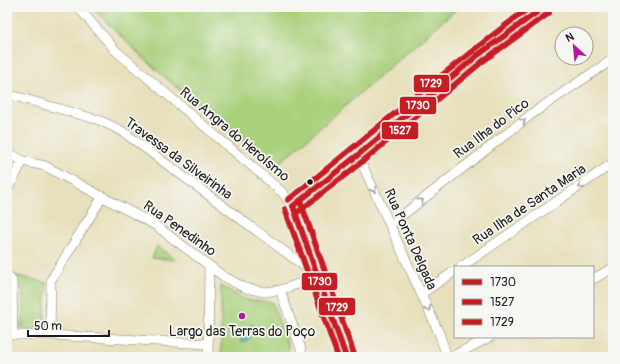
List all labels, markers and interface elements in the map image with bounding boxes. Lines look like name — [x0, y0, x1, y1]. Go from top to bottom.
north arrow — [554, 26, 594, 66]
text: N — [563, 30, 576, 45]
line badge: 1729 — [413, 74, 450, 93]
text: 1729 — [420, 77, 442, 90]
street label: Rua Angra do Heroísmo — [176, 84, 293, 186]
street label: Rua Ilha do Pico — [450, 94, 533, 162]
line badge: 1730 — [399, 96, 437, 115]
text: 1730 — [406, 99, 430, 112]
street label: Travessa da Silveirinha — [122, 114, 236, 203]
one-way arrow — [519, 118, 526, 125]
line badge: 1527 — [381, 121, 419, 140]
text: 1527 — [389, 124, 411, 137]
street label: Rua Ilha de Santa Maria — [469, 160, 589, 249]
unlabelled marker — [305, 177, 315, 187]
one-way arrow — [578, 181, 585, 189]
one-way arrow — [369, 186, 377, 194]
street label: Rua Ponta Delgada — [381, 186, 440, 292]
street label: Rua Penedinho — [140, 197, 220, 260]
one-way arrow — [416, 198, 423, 205]
legend — [454, 266, 594, 338]
line badge: 1730 — [301, 272, 338, 291]
text: 1730 — [308, 275, 332, 288]
text: 1730 — [490, 275, 516, 290]
text: 1527 — [490, 295, 515, 310]
line badge: 1729 — [318, 297, 356, 316]
text: 1729 — [326, 301, 348, 314]
one-way arrow — [423, 305, 431, 312]
marker: Largo das Terras do Poço — [237, 311, 247, 321]
scale bar — [28, 312, 109, 338]
text: 1729 — [490, 315, 514, 330]
text: 50 m — [34, 319, 62, 334]
place label: Largo das Terras do Poço — [169, 323, 316, 340]

